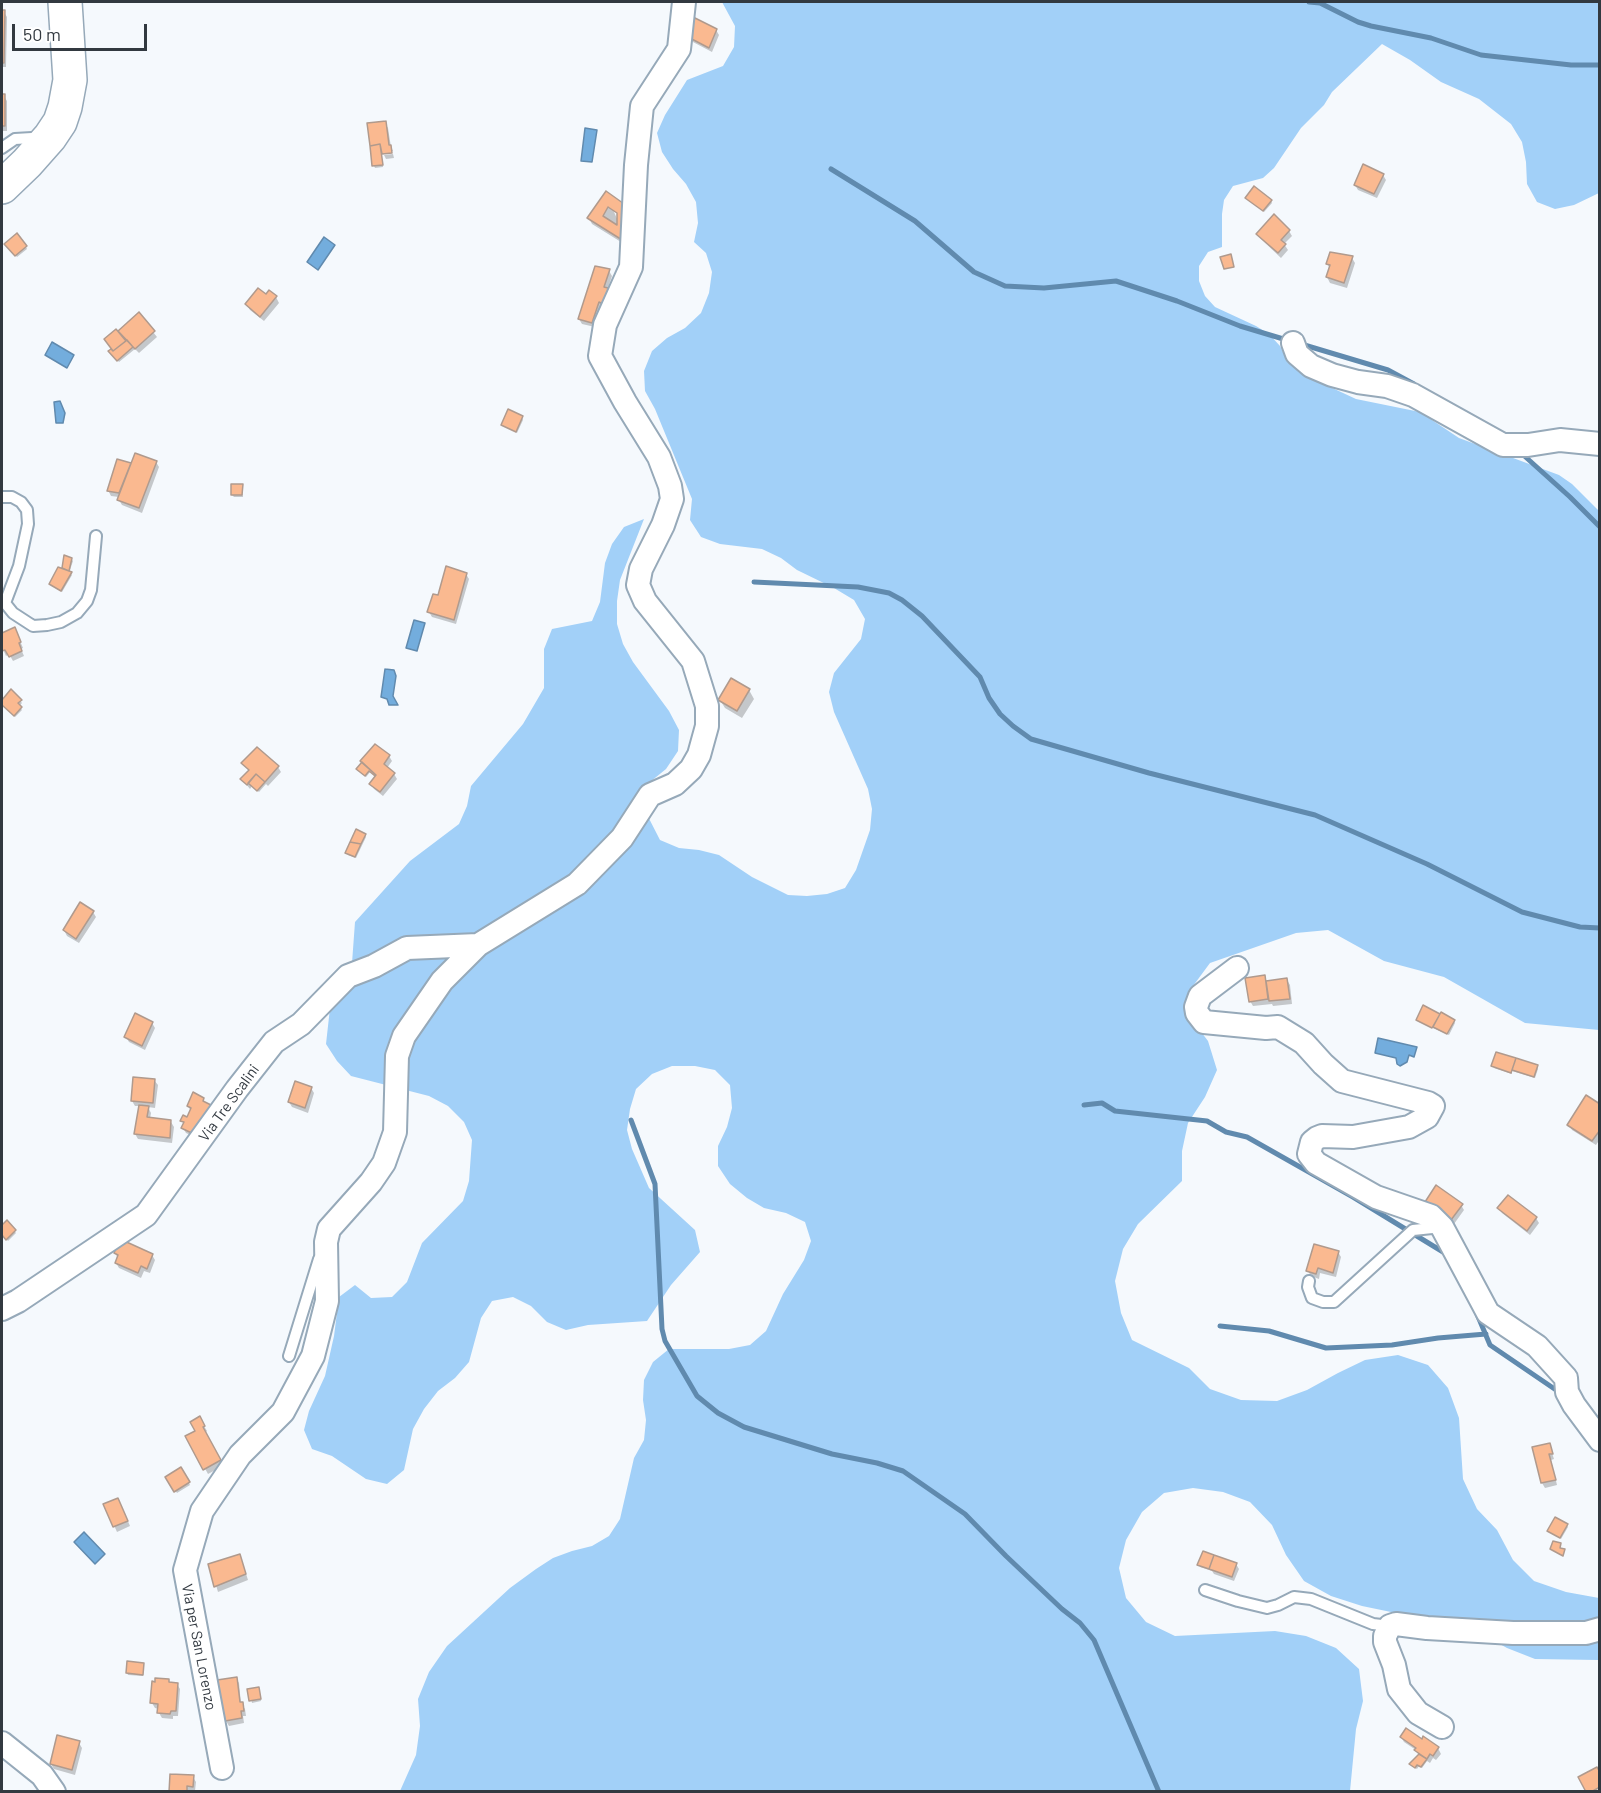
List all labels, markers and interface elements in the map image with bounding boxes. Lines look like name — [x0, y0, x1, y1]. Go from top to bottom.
scale bar — [15, 12, 150, 50]
text: 50 m — [23, 23, 61, 45]
street label: Via Tre Scalini — [195, 1061, 263, 1145]
street label: Via per San Lorenzo — [178, 1582, 220, 1712]

